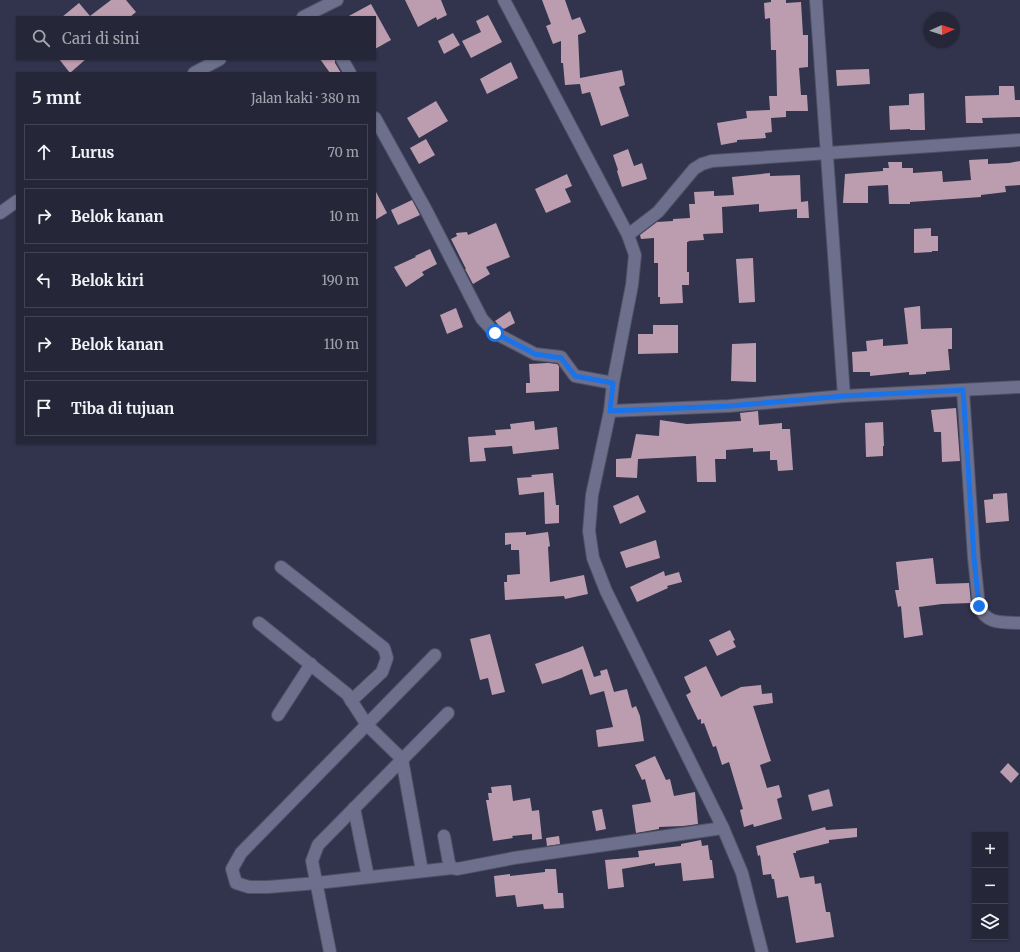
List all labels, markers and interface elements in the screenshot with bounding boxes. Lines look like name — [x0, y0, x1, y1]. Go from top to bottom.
north arrow — [924, 12, 960, 48]
search box — [16, 16, 376, 60]
icon: search — [30, 27, 52, 49]
text: Cari di sini — [62, 29, 140, 48]
text: 5 mnt — [32, 87, 81, 109]
text: Jalan kaki · 380 m — [251, 90, 360, 107]
icon: ahead — [33, 141, 55, 163]
text: Lurus — [71, 143, 114, 162]
text: 70 m — [328, 144, 359, 161]
icon: right — [33, 205, 55, 227]
text: Belok kanan — [71, 207, 164, 226]
text: 10 m — [329, 208, 359, 225]
icon: left — [33, 269, 55, 291]
text: Belok kiri — [71, 271, 144, 290]
text: 190 m — [322, 272, 359, 289]
route start — [486, 324, 504, 342]
icon: right — [33, 333, 55, 355]
text: Belok kanan — [71, 335, 164, 354]
text: 110 m — [324, 336, 359, 353]
icon: arrive — [33, 397, 55, 419]
text: Tiba di tujuan — [71, 399, 174, 418]
route end — [970, 597, 988, 615]
map controls — [972, 832, 1008, 940]
button: + — [972, 832, 1008, 868]
button: − — [972, 868, 1008, 904]
button: layers — [972, 904, 1008, 940]

